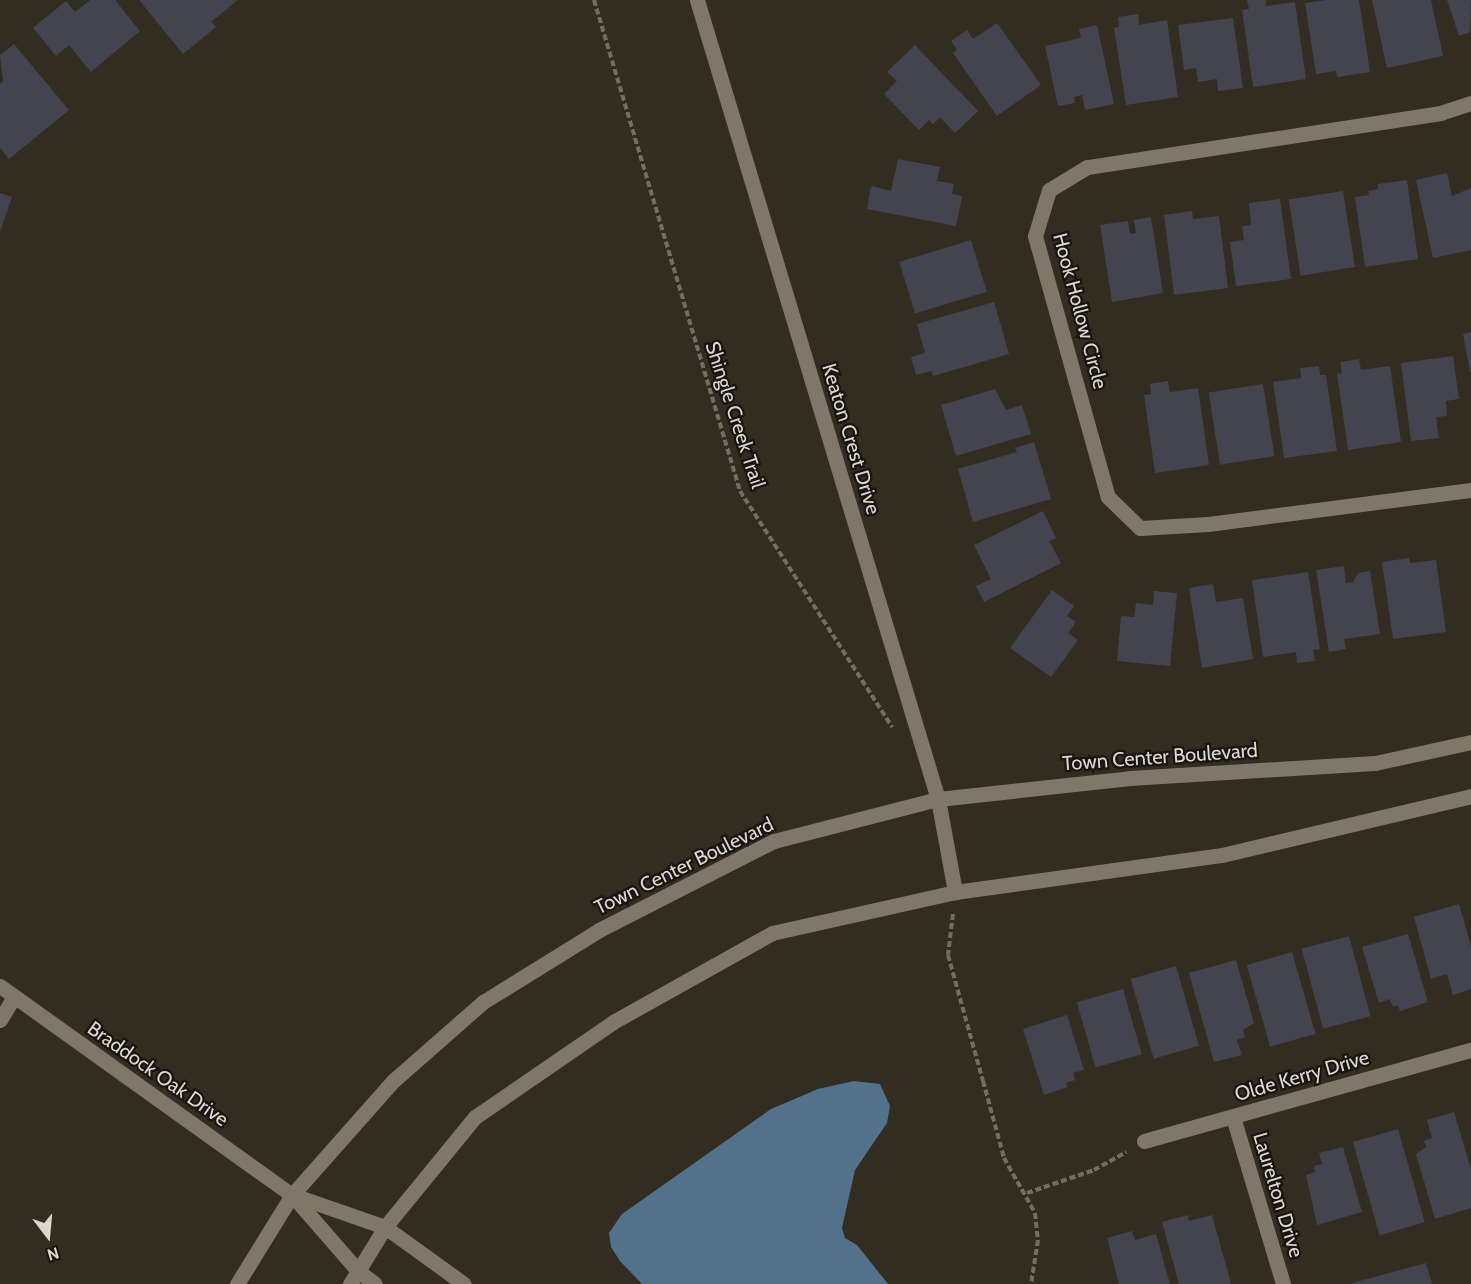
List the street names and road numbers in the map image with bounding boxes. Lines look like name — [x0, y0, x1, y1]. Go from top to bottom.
street label: Hook Hollow Circle — [1048, 230, 1112, 392]
street label: Shingle Creek Trail — [700, 339, 770, 491]
street label: Keaton Crest Drive — [817, 361, 885, 517]
street label: Town Center Boulevard — [1061, 738, 1259, 776]
street label: Town Center Boulevard — [591, 812, 777, 920]
street label: Braddock Oak Drive — [83, 1016, 233, 1132]
street label: Olde Kerry Drive — [1232, 1045, 1372, 1107]
street label: Laurelton Drive — [1248, 1130, 1308, 1260]

